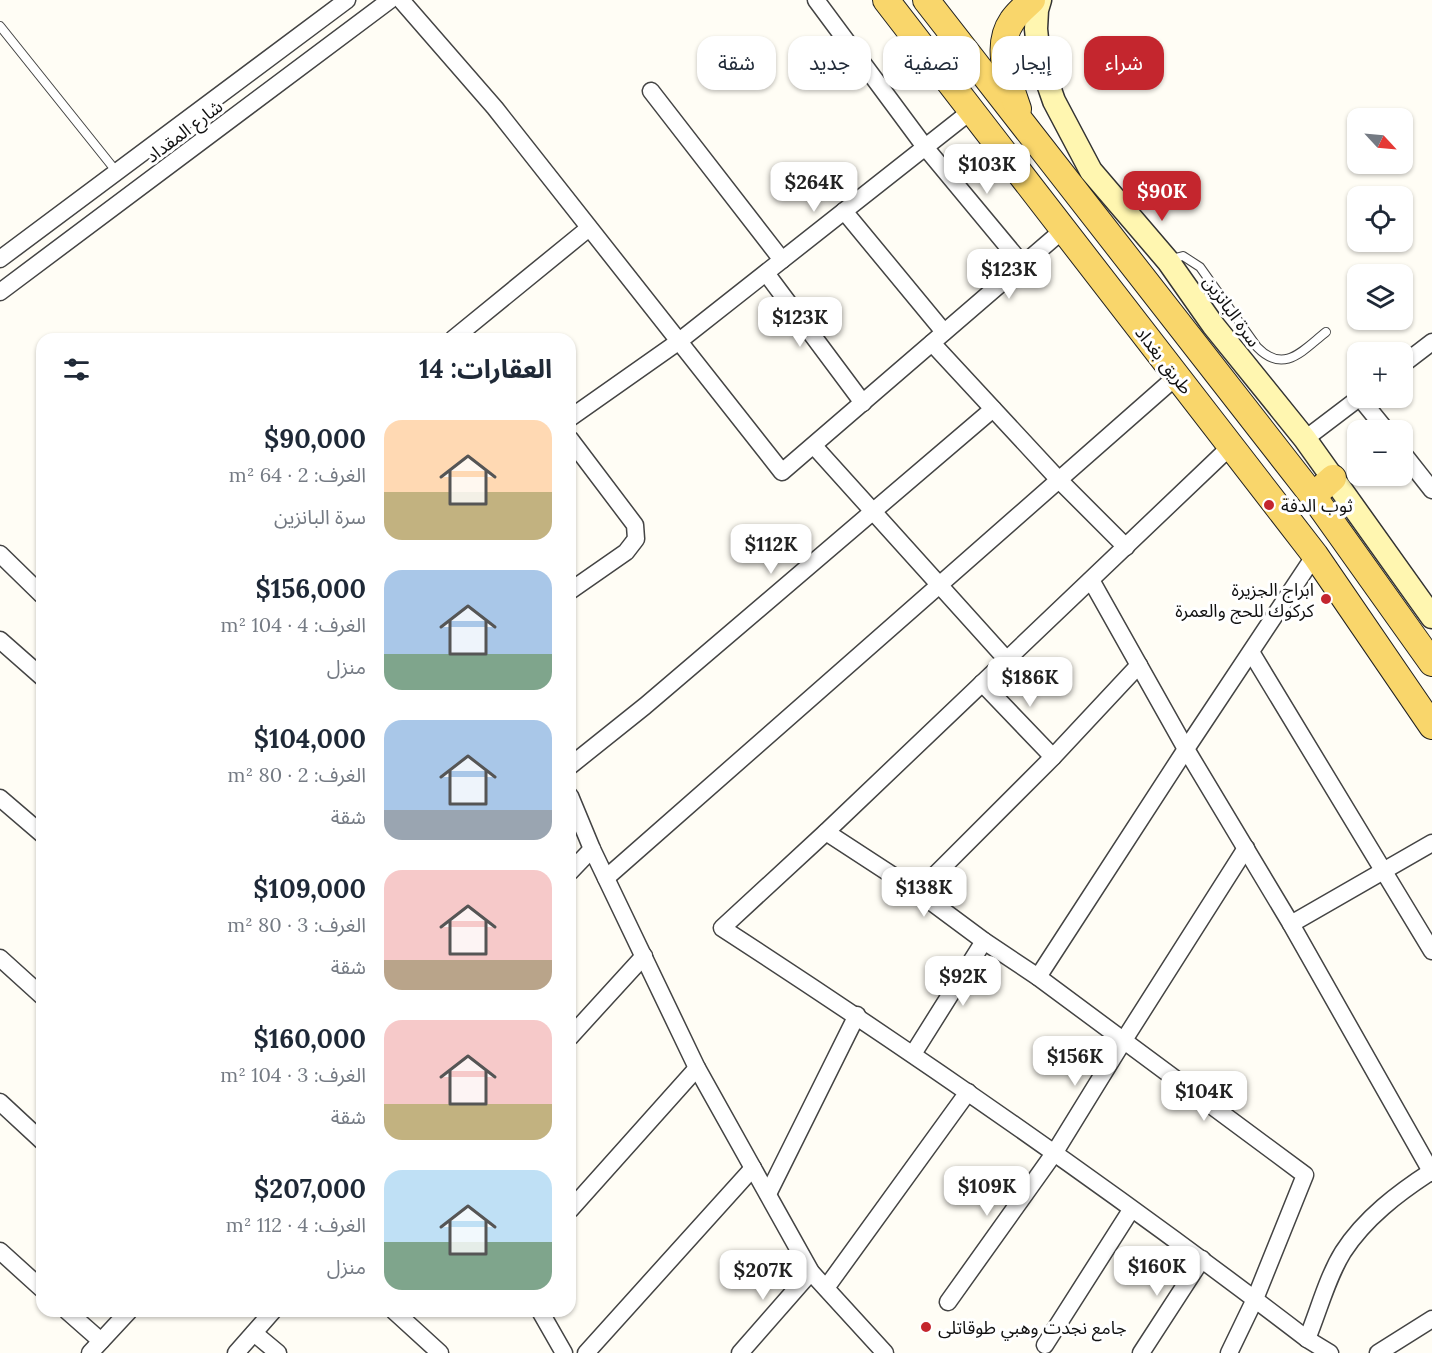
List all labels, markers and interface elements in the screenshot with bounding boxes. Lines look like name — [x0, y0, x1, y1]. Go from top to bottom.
chip: شقة — [697, 36, 776, 90]
chip: جديد — [788, 36, 871, 90]
chip: تصفية — [883, 36, 980, 90]
chip: إيجار — [992, 36, 1072, 90]
chip: شراء — [1084, 36, 1164, 90]
street label: شارع المقداد — [141, 95, 229, 170]
north arrow — [1347, 108, 1413, 174]
map controls — [1347, 108, 1413, 486]
pin: $103K — [945, 144, 1029, 195]
text: $103K — [958, 151, 1016, 176]
pin: $264K — [772, 162, 856, 213]
text: $264K — [784, 169, 844, 194]
pin: $90K — [1126, 171, 1198, 222]
text: $90K — [1137, 178, 1187, 203]
button: locate — [1347, 186, 1413, 252]
pin: $123K — [967, 249, 1051, 300]
text: $123K — [981, 256, 1037, 281]
button: layers — [1347, 264, 1413, 330]
street label: سرة البانزين — [1198, 271, 1266, 351]
pin: $123K — [758, 297, 842, 348]
text: $123K — [772, 304, 828, 329]
street label: طريق بغداد — [1130, 321, 1198, 399]
button: + — [1347, 342, 1413, 408]
text: العقارات: 14 — [419, 352, 552, 385]
icon: filters — [60, 353, 93, 386]
button: − — [1347, 420, 1413, 486]
text: $90,000 — [264, 422, 366, 455]
icon: home — [432, 444, 504, 516]
text: الغرف: 2 · 64 m² — [229, 462, 366, 487]
place label: ثوب الدفة — [1281, 494, 1353, 517]
marker: ثوب الدفة — [1262, 498, 1276, 512]
text: سرة البانزين — [274, 504, 366, 529]
pin: $112K — [729, 524, 813, 575]
text: $112K — [745, 531, 797, 556]
text: $156,000 — [255, 572, 366, 605]
place label: ابراج الجزيرة كركوك للحج والعمرة — [1175, 578, 1315, 624]
marker: ابراج الجزيرة كركوك للحج والعمرة — [1319, 592, 1333, 606]
icon: home — [432, 594, 504, 666]
text: الغرف: 4 · 104 m² — [221, 612, 366, 637]
text: منزل — [327, 654, 366, 679]
pin: $186K — [988, 657, 1072, 708]
text: $186K — [1001, 664, 1059, 689]
text: $104,000 — [254, 722, 366, 755]
icon: home — [432, 744, 504, 816]
text: الغرف: 2 · 80 m² — [228, 762, 366, 787]
text: شقة — [331, 804, 366, 829]
pin: $138K — [882, 867, 966, 918]
text: $109,000 — [253, 872, 366, 905]
text: $138K — [896, 874, 952, 899]
icon: home — [432, 894, 504, 966]
text: الغرف: 3 · 80 m² — [227, 912, 366, 937]
text: شقة — [331, 954, 366, 979]
pin: $92K — [927, 956, 999, 1007]
text: $92K — [939, 963, 987, 988]
text: $160,000 — [253, 1022, 366, 1055]
pin: $156K — [1033, 1036, 1117, 1087]
text: $156K — [1047, 1043, 1103, 1068]
icon: home — [432, 1044, 504, 1116]
text: الغرف: 3 · 104 m² — [220, 1062, 366, 1087]
pin: $104K — [1162, 1071, 1246, 1122]
text: $104K — [1175, 1078, 1233, 1103]
text: شقة — [331, 1104, 366, 1129]
pin: $109K — [945, 1166, 1029, 1217]
text: $207,000 — [254, 1172, 366, 1205]
text: $109K — [958, 1173, 1016, 1198]
icon: home — [432, 1194, 504, 1266]
text: الغرف: 4 · 112 m² — [226, 1212, 366, 1237]
pin: $160K — [1115, 1246, 1199, 1297]
pin: $207K — [721, 1250, 805, 1301]
text: $160K — [1128, 1253, 1186, 1278]
text: منزل — [327, 1254, 366, 1279]
text: $207K — [734, 1257, 792, 1282]
place label: جامع نجدت وهبي طوقاتلى — [938, 1316, 1127, 1342]
marker: جامع نجدت وهبي طوقاتلى — [919, 1320, 933, 1334]

